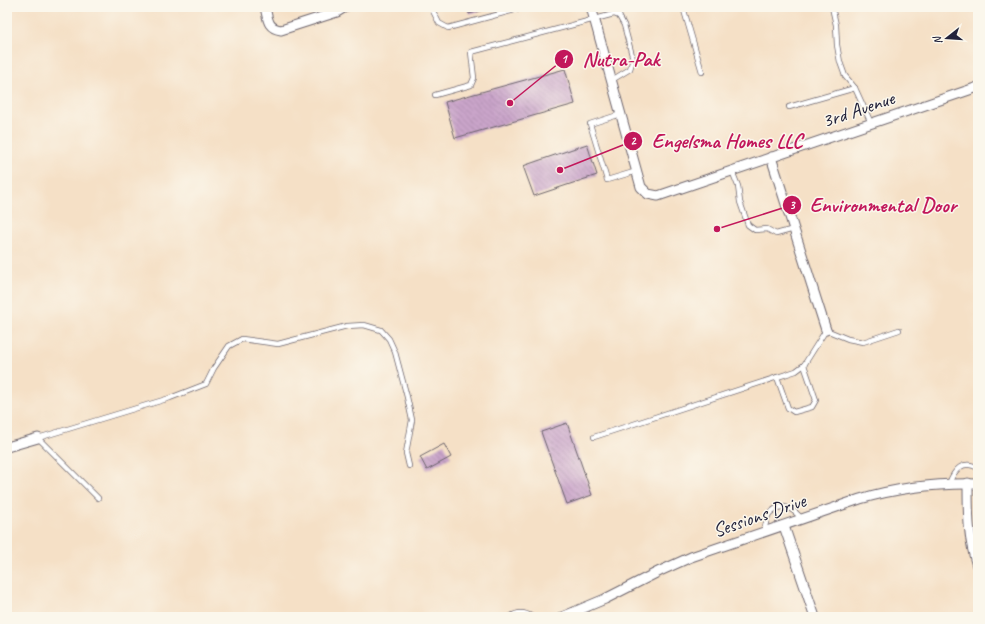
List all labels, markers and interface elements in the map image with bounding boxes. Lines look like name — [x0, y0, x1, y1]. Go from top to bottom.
north arrow — [927, 18, 967, 58]
text: N — [929, 34, 945, 46]
callout: Nutra-Pak — [554, 42, 667, 75]
text: Nutra-Pak — [583, 46, 662, 72]
text: 1 — [561, 51, 568, 67]
street label: 3rd Avenue — [819, 85, 899, 133]
callout: Engelsma Homes LLC — [623, 125, 811, 158]
text: Engelsma Homes LLC — [652, 128, 805, 154]
text: 2 — [630, 133, 637, 149]
callout: Environmental Door — [782, 188, 965, 221]
text: Environmental Door — [810, 192, 959, 218]
text: 3 — [789, 197, 796, 213]
street label: Sessions Drive — [709, 487, 810, 543]

